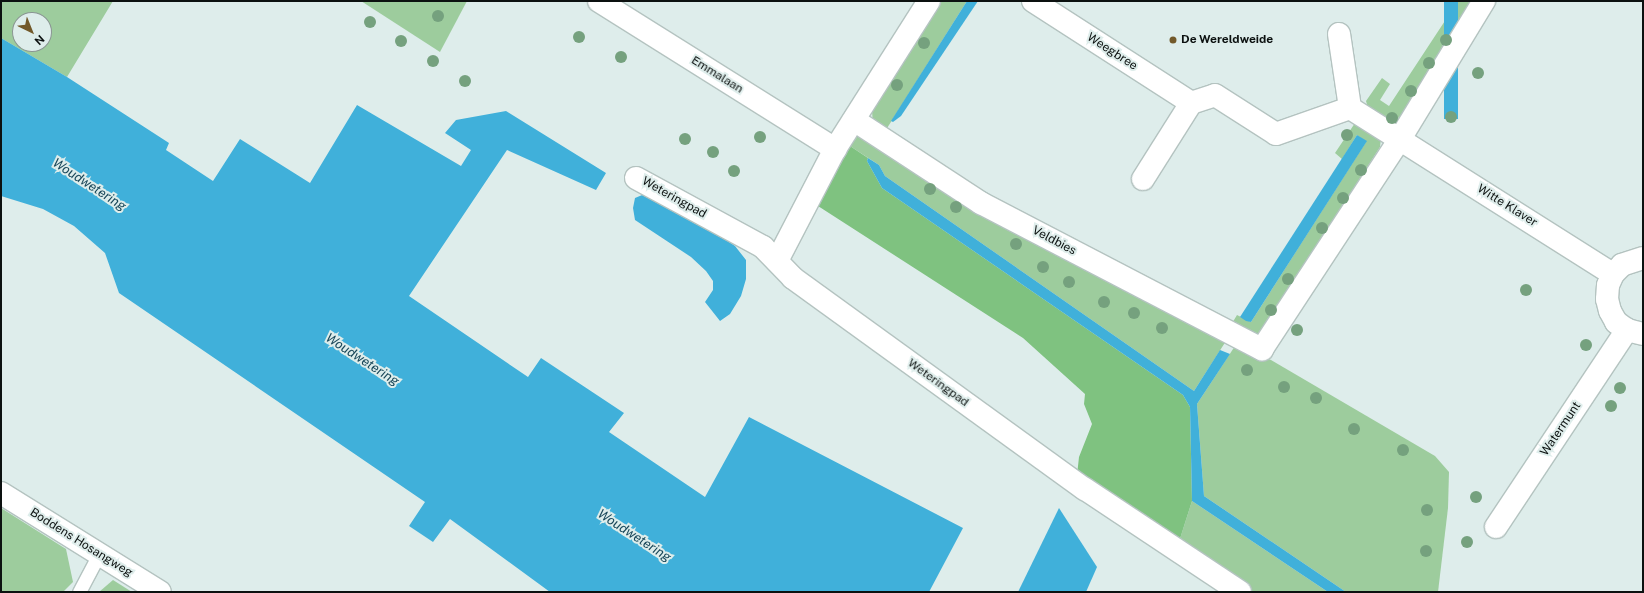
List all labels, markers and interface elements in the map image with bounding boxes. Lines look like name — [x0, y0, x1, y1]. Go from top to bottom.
north arrow — [12, 12, 52, 52]
street label: Weegbree — [1084, 30, 1140, 74]
text: N — [32, 33, 47, 47]
place label: De Wereldweide — [1181, 33, 1273, 47]
marker: De Wereldweide — [1168, 35, 1178, 45]
street label: Emmalaan — [688, 53, 746, 97]
water label: Woudwetering — [49, 156, 129, 214]
street label: Weteringpad — [639, 174, 709, 222]
street label: Witte Klaver — [1474, 182, 1540, 230]
street label: Veldbies — [1029, 223, 1079, 259]
water label: Woudwetering — [322, 331, 402, 389]
street label: Weteringpad — [905, 356, 971, 410]
street label: Watermunt — [1538, 399, 1584, 459]
street label: Boddens Hosangweg — [27, 506, 135, 580]
water label: Woudwetering — [594, 507, 674, 565]

